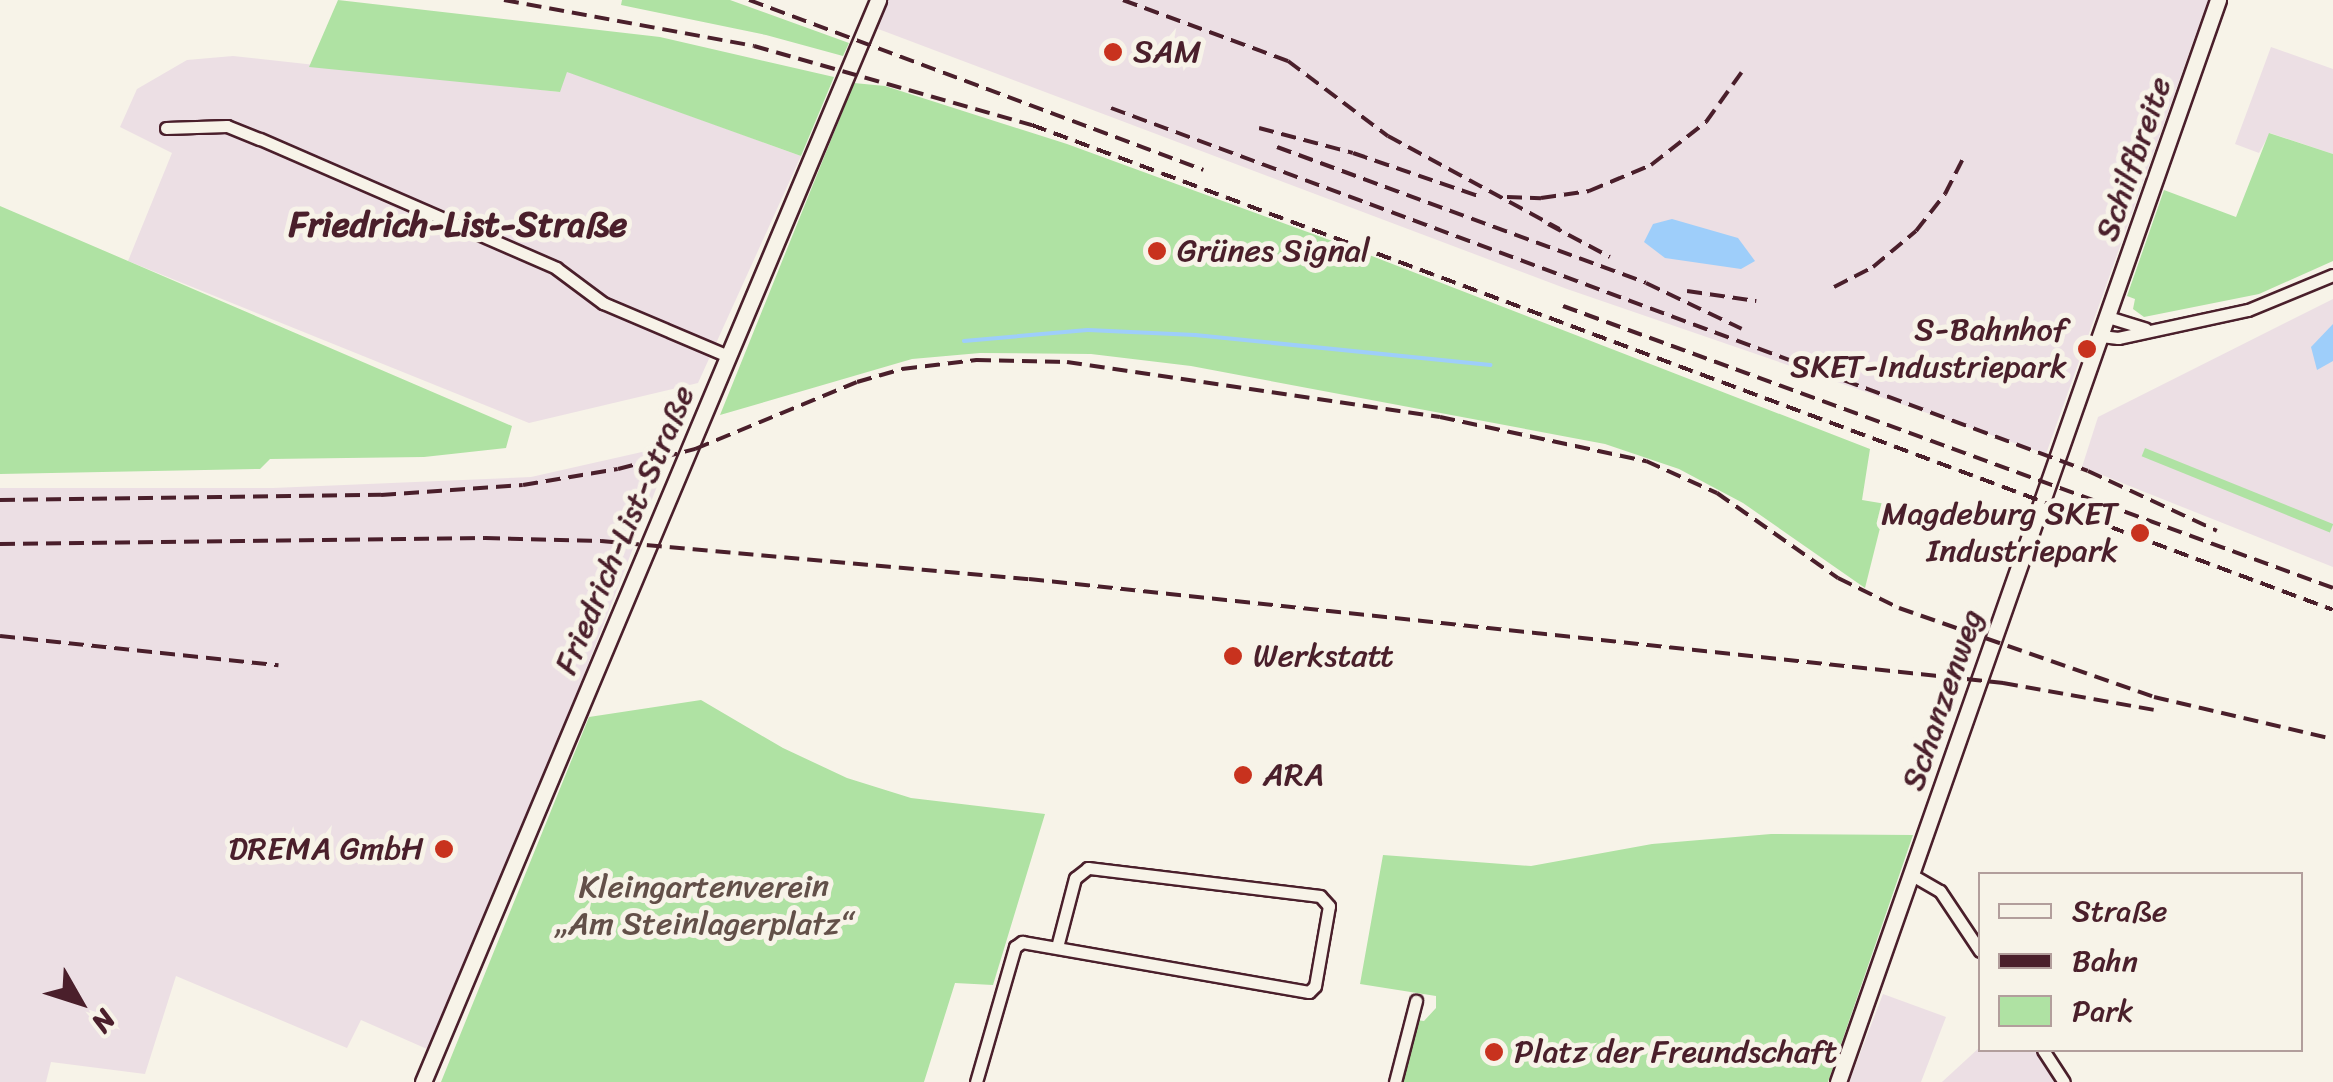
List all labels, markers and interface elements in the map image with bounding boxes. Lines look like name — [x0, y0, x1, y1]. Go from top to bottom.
place label: SAM — [1133, 33, 1201, 71]
marker: SAM — [1102, 41, 1124, 63]
street label: Schilfbreite — [2088, 72, 2180, 246]
district label: Friedrich-List-Straße — [289, 203, 627, 245]
place label: Grünes Signal — [1177, 232, 1370, 270]
marker: Grünes Signal — [1146, 240, 1168, 262]
place label: S-Bahnhof SKET-Industriepark — [1790, 312, 2067, 387]
marker: S-Bahnhof SKET-Industriepark — [2076, 338, 2098, 360]
street label: Friedrich-List-Straße — [547, 380, 703, 680]
place label: Magdeburg SKET Industriepark — [1881, 496, 2118, 571]
marker: Magdeburg SKET Industriepark — [2127, 520, 2153, 546]
street label: Schanzenweg — [1894, 604, 1992, 796]
place label: Werkstatt — [1253, 637, 1394, 675]
marker: Werkstatt — [1222, 645, 1244, 667]
place label: ARA — [1263, 756, 1324, 794]
marker: ARA — [1232, 764, 1254, 786]
place label: DREMA GmbH — [228, 830, 424, 868]
marker: DREMA GmbH — [433, 838, 455, 860]
park label: Kleingartenverein „Am Steinlagerplatz“ — [555, 869, 853, 944]
legend — [1978, 872, 2303, 1052]
text: Straße — [2072, 884, 2167, 938]
text: Bahn — [2072, 934, 2138, 988]
north arrow — [30, 952, 130, 1052]
text: Park — [2072, 984, 2134, 1038]
text: N — [79, 998, 129, 1044]
place label: Platz der Freundschaft — [1514, 1033, 1840, 1071]
marker: Platz der Freundschaft — [1483, 1041, 1505, 1063]

